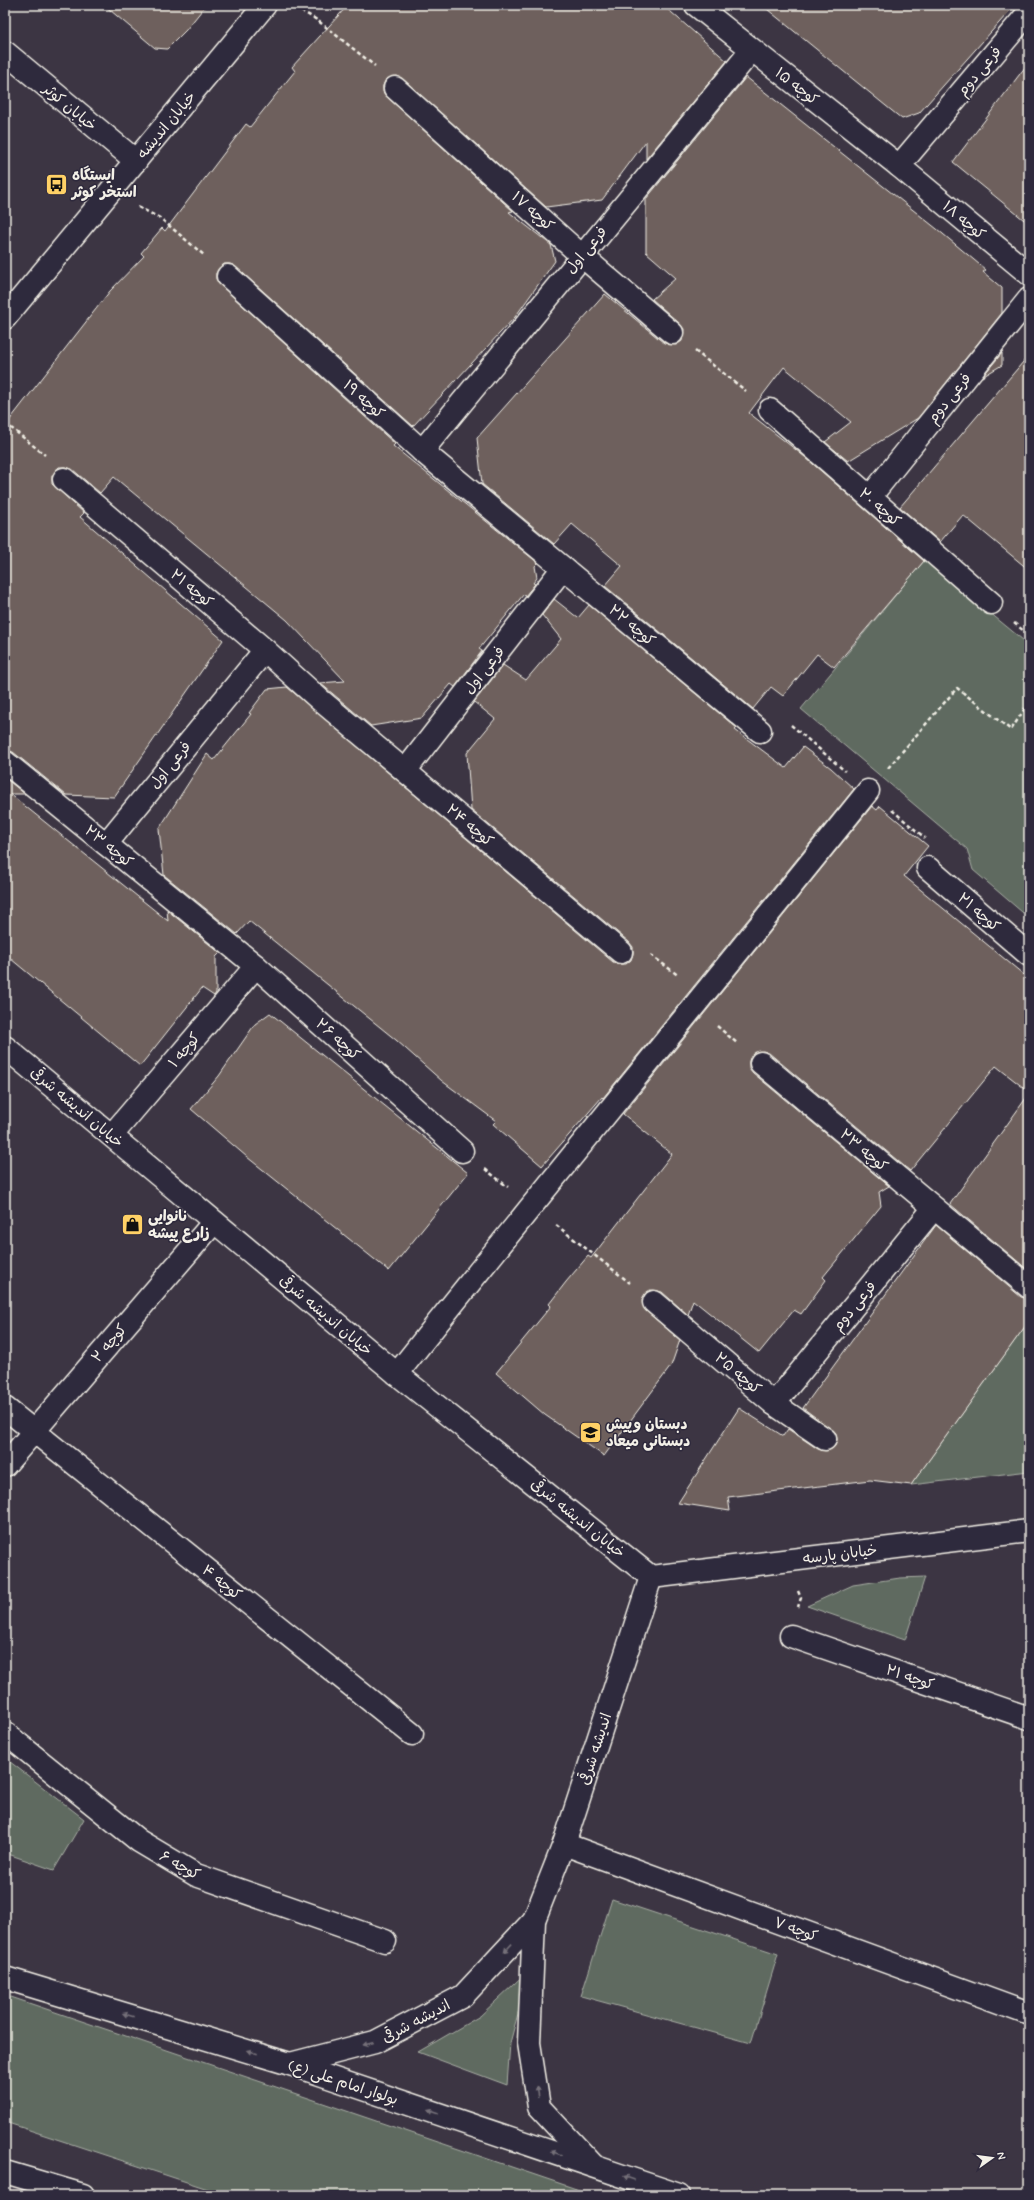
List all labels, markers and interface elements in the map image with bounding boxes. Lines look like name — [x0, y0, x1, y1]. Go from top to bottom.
street label: فرعی دوم — [953, 42, 1007, 101]
street label: کوچه ۱۵ — [770, 63, 822, 110]
street label: خیابان کوثر — [37, 78, 100, 136]
street label: خیابان اندیشه — [133, 88, 201, 164]
place label: ایستگاه استخر کوثر — [70, 165, 137, 203]
bus stop icon: ایستگاه استخر کوثر — [44, 171, 70, 197]
street label: کوچه ۱۷ — [507, 187, 558, 236]
street label: کوچه ۱۸ — [938, 197, 989, 245]
street label: فرعی اول — [561, 223, 612, 279]
street label: فرعی دوم — [923, 369, 977, 429]
street label: کوچه ۱۹ — [338, 376, 388, 424]
street label: کوچه ۲۰ — [854, 484, 905, 532]
street label: کوچه ۲۱ — [166, 565, 217, 613]
street label: کوچه ۲۲ — [604, 600, 659, 651]
street label: فرعی اول — [460, 643, 510, 699]
street label: فرعی اول — [145, 738, 196, 794]
street label: کوچه ۲۴ — [441, 800, 497, 851]
street label: کوچه ۲۳ — [80, 821, 137, 873]
street label: کوچه ۲۱ — [953, 889, 1004, 937]
street label: کوچه ۲۶ — [311, 1014, 364, 1065]
street label: کوچه ۱ — [164, 1029, 205, 1072]
street label: خیابان اندیشه شرقی — [26, 1061, 128, 1153]
street label: کوچه ۲۳ — [835, 1125, 892, 1177]
place label: نانوایی زارع پیشه — [148, 1207, 210, 1244]
shop icon: نانوایی زارع پیشه — [120, 1212, 146, 1238]
street label: خیابان اندیشه شرقی — [275, 1269, 377, 1361]
street label: فرعی دوم — [828, 1277, 882, 1337]
street label: کوچه ۲ — [88, 1320, 132, 1367]
street label: کوچه ۲۵ — [710, 1348, 765, 1399]
place label: دبستان وپیش دبستانی میعاد — [606, 1415, 690, 1452]
school or university icon: دبستان وپیش دبستانی میعاد — [577, 1420, 603, 1446]
street label: خیابان اندیشه شرقی — [526, 1473, 630, 1563]
street label: خیابان پارسه — [802, 1541, 878, 1569]
street label: کوچه ۴ — [197, 1561, 245, 1605]
street label: کوچه ۲۱ — [883, 1660, 937, 1696]
street label: اندیشه شرقی — [573, 1710, 617, 1788]
street label: کوچه ۶ — [156, 1847, 203, 1885]
street label: کوچه ۷ — [771, 1913, 820, 1947]
one-way arrow — [503, 1943, 512, 1953]
street label: اندیشه شرقی — [378, 1994, 454, 2048]
one-way arrow — [122, 2012, 134, 2018]
one-way arrow — [362, 2041, 374, 2047]
one-way arrow — [246, 2049, 258, 2055]
street label: بولوار امام علی (ع) — [285, 2056, 401, 2110]
one-way arrow — [534, 2085, 540, 2098]
one-way arrow — [426, 2108, 438, 2114]
north arrow — [972, 2138, 1012, 2178]
one-way arrow — [550, 2150, 562, 2156]
text: N — [993, 2151, 1008, 2161]
one-way arrow — [622, 2174, 634, 2180]

